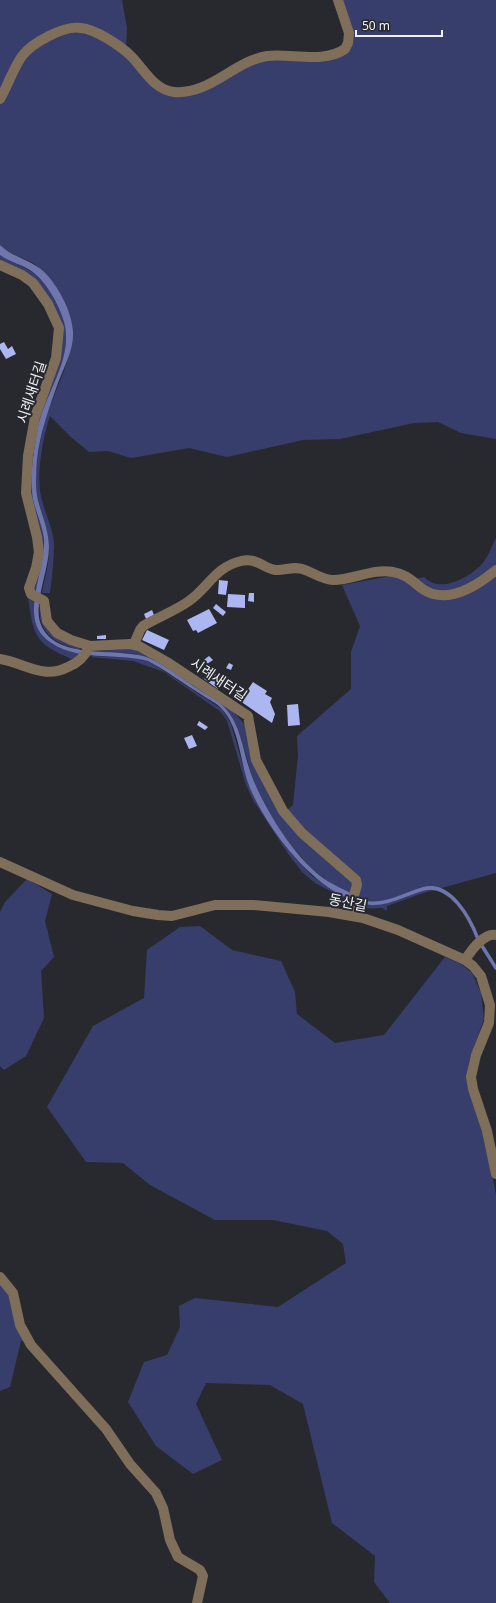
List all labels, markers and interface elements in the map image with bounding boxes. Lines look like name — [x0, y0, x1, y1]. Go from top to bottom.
scale bar — [356, 12, 442, 38]
text: 50 m — [362, 17, 390, 34]
street label: 시례새터길 — [12, 358, 50, 426]
street label: 시례새터길 — [187, 653, 251, 705]
street label: 동산길 — [327, 889, 369, 915]

